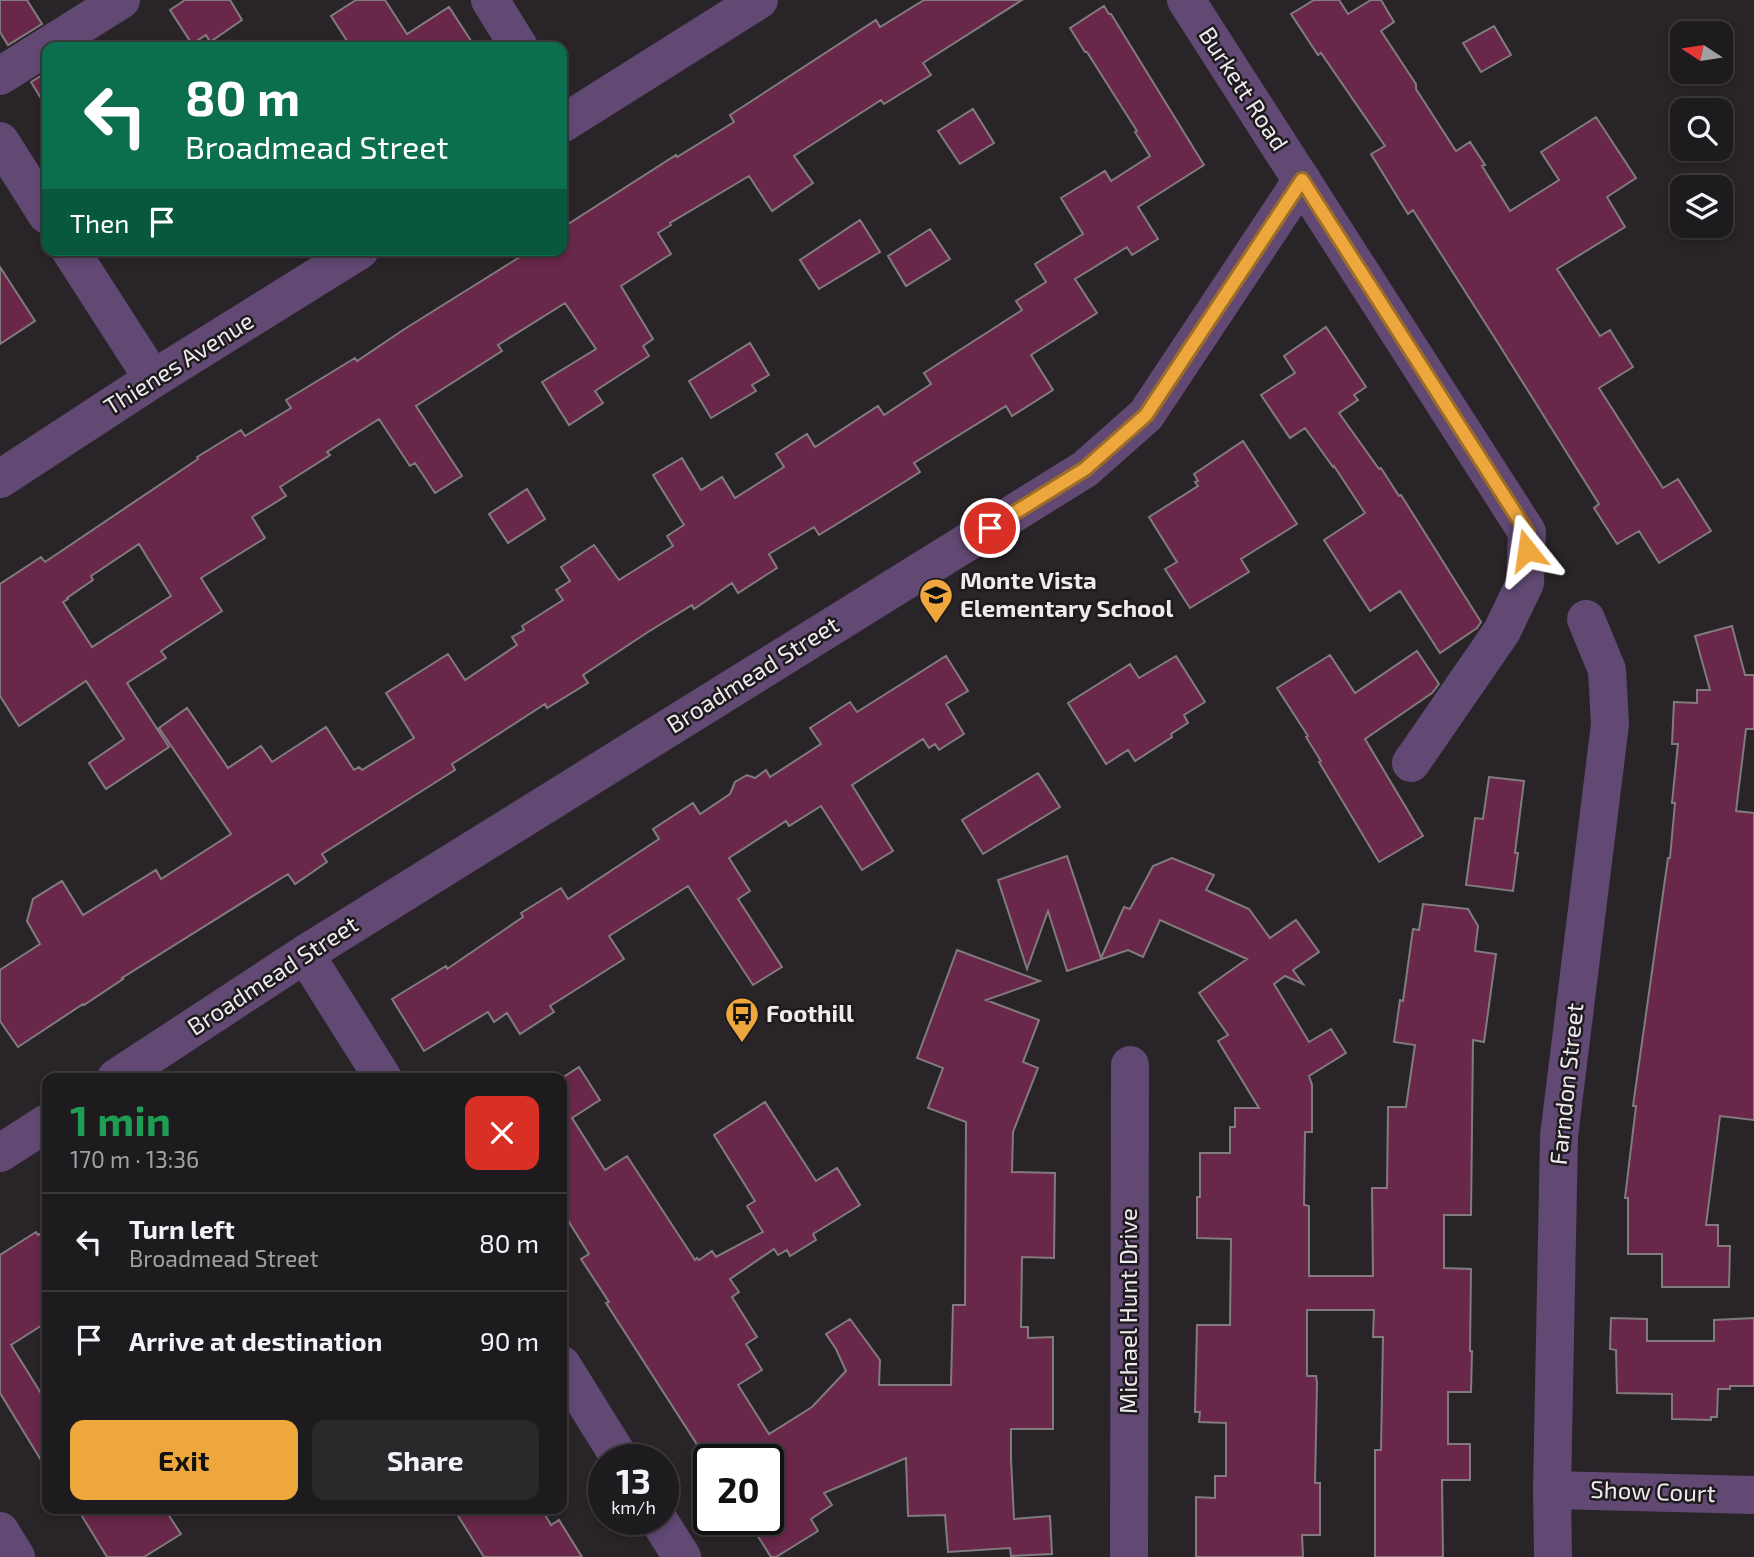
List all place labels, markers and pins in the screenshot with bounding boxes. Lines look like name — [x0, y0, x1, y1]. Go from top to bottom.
pin — [960, 498, 1020, 558]
place label: Monte Vista Elementary School — [960, 565, 1173, 622]
school or university icon: Monte Vista Elementary School — [917, 576, 955, 625]
bus stop icon: Foothill — [723, 995, 761, 1044]
place label: Foothill — [766, 998, 854, 1027]

